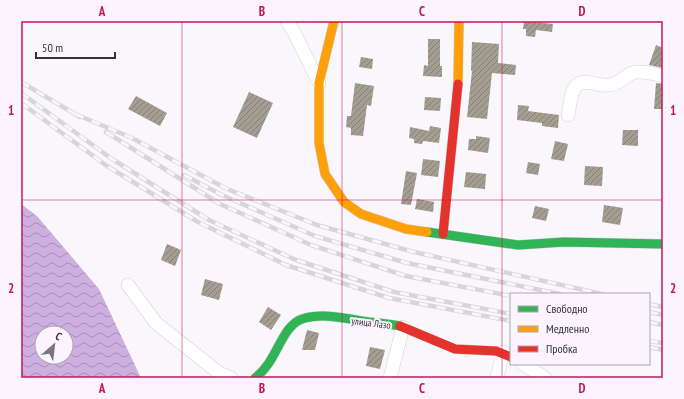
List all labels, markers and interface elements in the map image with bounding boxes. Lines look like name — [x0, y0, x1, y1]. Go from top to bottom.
text: A — [98, 3, 106, 20]
text: B — [259, 3, 265, 20]
text: C — [419, 3, 425, 20]
text: D — [579, 3, 586, 20]
scale bar — [36, 34, 115, 60]
text: 50 m — [42, 40, 63, 55]
text: 1 — [8, 102, 14, 119]
text: 1 — [670, 102, 676, 119]
text: 2 — [8, 280, 14, 297]
text: 2 — [670, 280, 676, 297]
legend — [510, 293, 650, 365]
text: Свободно — [546, 301, 588, 316]
street label: улица Лазо — [351, 314, 391, 332]
text: Медленно — [546, 321, 589, 336]
north arrow — [34, 325, 74, 365]
text: С — [53, 329, 64, 344]
text: Пробка — [546, 341, 578, 356]
text: A — [98, 380, 106, 397]
text: B — [259, 380, 265, 397]
text: C — [419, 380, 425, 397]
text: D — [579, 380, 586, 397]

